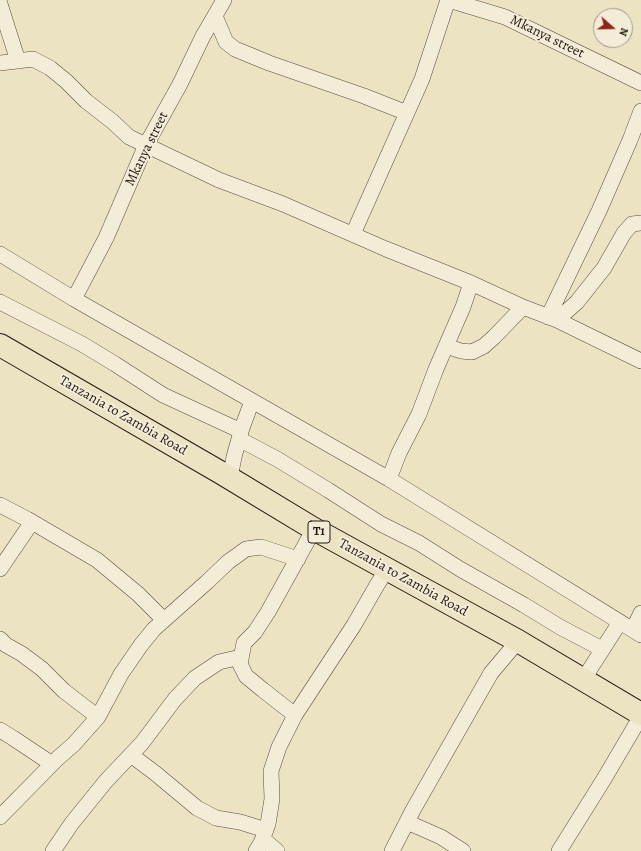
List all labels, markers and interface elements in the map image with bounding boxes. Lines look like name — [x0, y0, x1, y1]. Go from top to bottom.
north arrow — [593, 8, 633, 48]
street label: Mkanya street — [507, 12, 587, 62]
text: N — [615, 26, 632, 38]
street label: Mkanya street — [122, 109, 172, 189]
street label: Tanzania to Zambia Road — [56, 372, 190, 460]
road number: T1 — [308, 521, 330, 543]
street label: Tanzania to Zambia Road — [336, 536, 470, 620]

